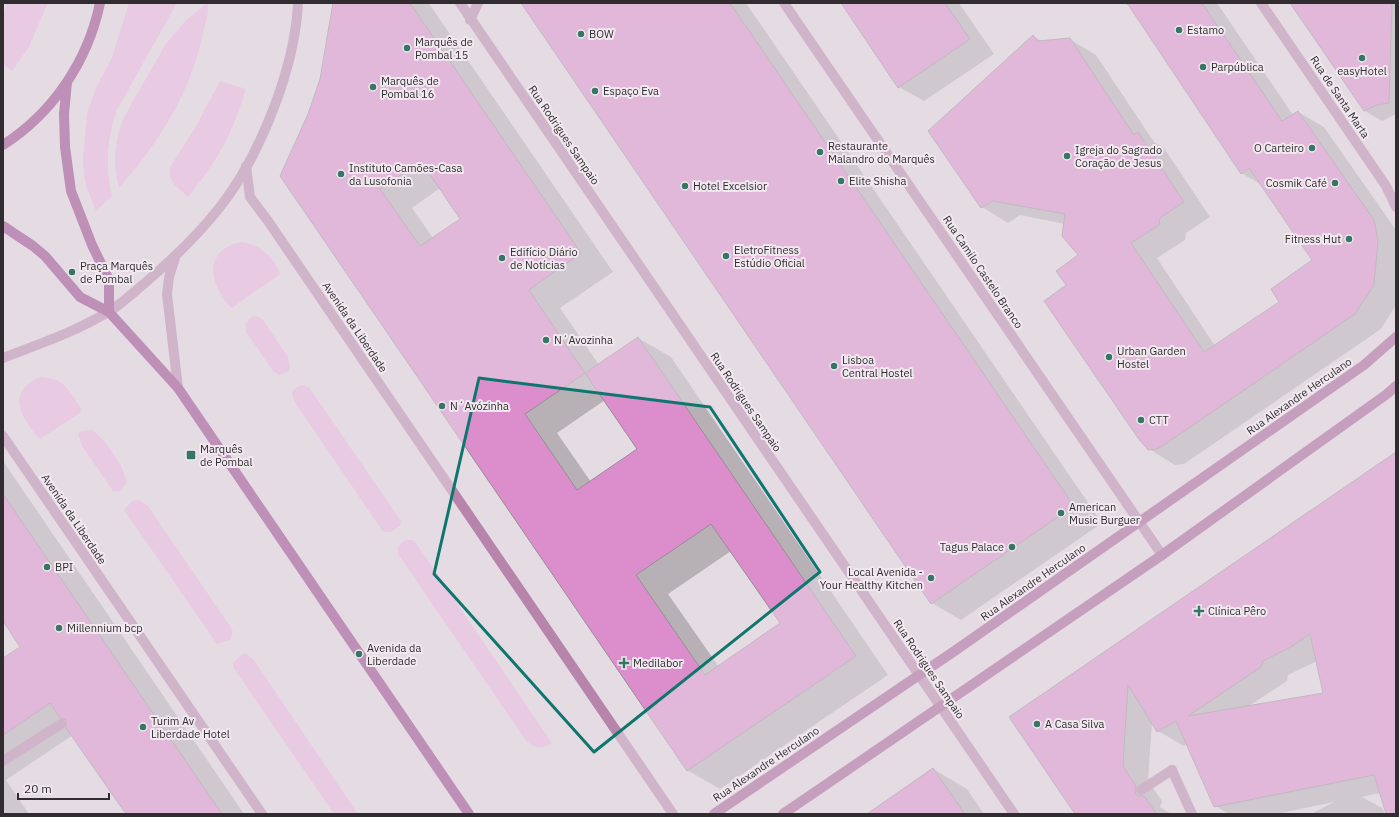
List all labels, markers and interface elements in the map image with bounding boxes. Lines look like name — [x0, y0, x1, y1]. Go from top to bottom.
place label: Estamo — [1187, 23, 1224, 37]
marker: Estamo — [1174, 25, 1184, 35]
place label: BOW — [589, 27, 614, 41]
marker: BOW — [576, 29, 586, 39]
place label: Marquês de Pombal 15 — [415, 35, 473, 62]
marker: Marquês de Pombal 15 — [402, 43, 412, 53]
street label: Rua de Santa Marta — [1307, 53, 1373, 141]
marker: easyHotel — [1357, 53, 1367, 63]
place label: Parpública — [1211, 60, 1264, 74]
marker: Parpública — [1198, 62, 1208, 72]
place label: easyHotel — [1337, 64, 1387, 78]
place label: Marquês de Pombal 16 — [381, 74, 439, 101]
marker: Marquês de Pombal 16 — [368, 82, 378, 92]
street label: Rua Rodrigues Sampaio — [525, 83, 603, 187]
place label: Espaço Eva — [603, 84, 659, 98]
marker: Espaço Eva — [590, 86, 600, 96]
place label: Restaurante Malandro do Marquês — [828, 139, 935, 166]
place label: O Carteiro — [1254, 141, 1304, 155]
place label: Igreja do Sagrado Coração de Jesus — [1075, 143, 1162, 170]
marker: O Carteiro — [1307, 143, 1317, 153]
marker: Restaurante Malandro do Marquês — [815, 147, 825, 157]
marker: Igreja do Sagrado Coração de Jesus — [1062, 151, 1072, 161]
place label: Instituto Camões-Casa da Lusofonia — [349, 161, 463, 188]
marker: Instituto Camões-Casa da Lusofonia — [336, 169, 346, 179]
place label: Elite Shisha — [849, 174, 907, 188]
marker: Elite Shisha — [836, 176, 846, 186]
place label: Cosmik Café — [1266, 176, 1327, 190]
marker: Cosmik Café — [1330, 178, 1340, 188]
place label: Hotel Excelsior — [693, 179, 767, 193]
marker: Hotel Excelsior — [680, 181, 690, 191]
street label: Rua Camilo Castelo Branco — [940, 213, 1026, 331]
place label: Fitness Hut — [1285, 232, 1341, 246]
marker: Fitness Hut — [1344, 234, 1354, 244]
place label: EletroFitness Estúdio Oficial — [734, 243, 805, 270]
place label: Edifício Diário de Notícias — [510, 245, 578, 272]
marker: EletroFitness Estúdio Oficial — [721, 251, 731, 261]
marker: Edifício Diário de Notícias — [497, 253, 507, 263]
place label: Praça Marquês de Pombal — [80, 259, 153, 286]
marker: Praça Marquês de Pombal — [67, 267, 77, 277]
street label: Avenida da Liberdade — [319, 279, 391, 375]
place label: N´Avozinha — [554, 333, 613, 347]
marker: N´Avozinha — [541, 335, 551, 345]
place label: Urban Garden Hostel — [1117, 344, 1186, 371]
street label: Rua Rodrigues Sampaio — [707, 350, 785, 454]
marker: Urban Garden Hostel — [1104, 352, 1114, 362]
place label: Lisboa Central Hostel — [842, 353, 913, 380]
street label: Rua Alexandre Herculano — [1244, 354, 1354, 438]
marker: Lisboa Central Hostel — [829, 361, 839, 371]
place label: N´Avózinha — [450, 399, 509, 413]
marker: N´Avózinha — [437, 401, 447, 411]
place label: CTT — [1149, 413, 1169, 427]
marker: CTT — [1136, 415, 1146, 425]
place label: Marquês de Pombal — [200, 442, 252, 469]
marker: Marquês de Pombal — [185, 449, 197, 461]
street label: Avenida da Liberdade — [38, 471, 110, 567]
place label: American Music Burguer — [1069, 500, 1140, 527]
marker: American Music Burguer — [1056, 508, 1066, 518]
place label: Tagus Palace — [940, 540, 1004, 554]
street label: Rua Alexandre Herculano — [978, 540, 1088, 624]
marker: Tagus Palace — [1007, 542, 1017, 552]
place label: BPI — [55, 560, 73, 574]
marker: BPI — [42, 562, 52, 572]
place label: Local Avenida - Your Healthy Kitchen — [820, 565, 923, 592]
marker: Local Avenida - Your Healthy Kitchen — [926, 573, 936, 583]
place label: Clínica Pêro — [1208, 604, 1266, 618]
marker: Clínica Pêro — [1193, 605, 1205, 617]
street label: Rua Rodrigues Sampaio — [890, 617, 968, 721]
place label: Millennium bcp — [67, 621, 143, 635]
marker: Millennium bcp — [54, 623, 64, 633]
place label: Avenida da Liberdade — [367, 641, 421, 668]
marker: Avenida da Liberdade — [354, 649, 364, 659]
place label: Medilabor — [633, 656, 683, 670]
marker: Medilabor — [618, 657, 630, 669]
place label: Turim Av Liberdade Hotel — [151, 714, 230, 741]
place label: A Casa Silva — [1045, 717, 1105, 731]
marker: A Casa Silva — [1032, 719, 1042, 729]
marker: Turim Av Liberdade Hotel — [138, 722, 148, 732]
street label: Rua Alexandre Herculano — [710, 723, 822, 805]
scale bar — [18, 775, 109, 801]
text: 20 m — [24, 781, 52, 796]

